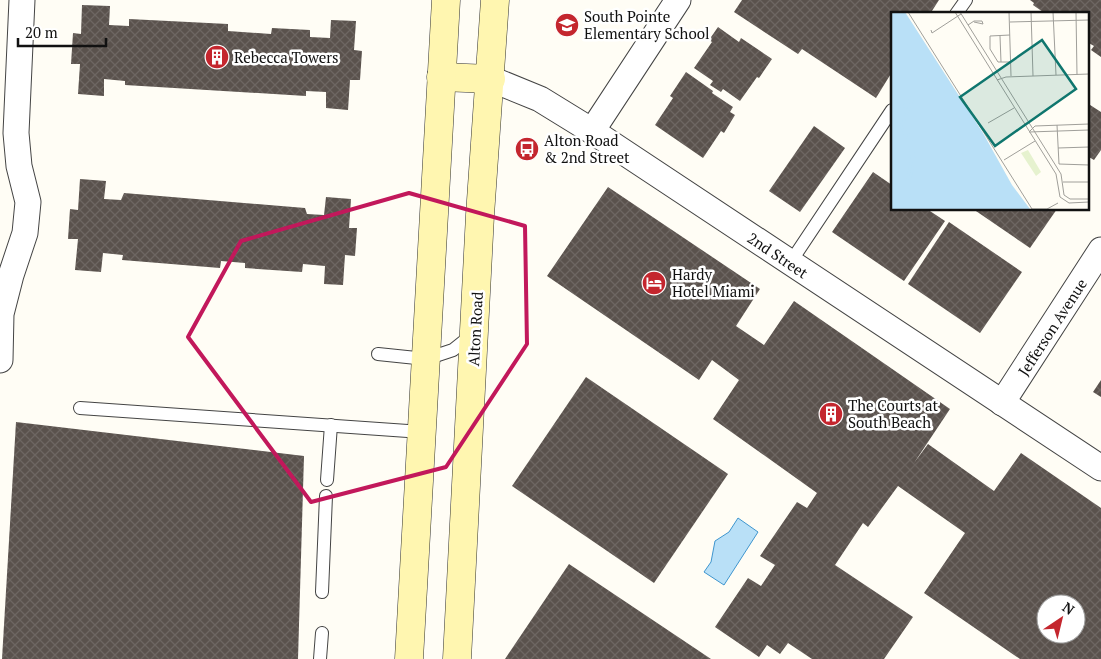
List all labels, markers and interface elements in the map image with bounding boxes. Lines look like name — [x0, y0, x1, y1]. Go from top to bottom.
place label: South Pointe Elementary School — [584, 6, 710, 43]
school or university icon: South Pointe Elementary School — [554, 12, 580, 38]
inset map — [891, 12, 1088, 210]
scale bar — [18, 15, 105, 47]
text: 20 m — [25, 22, 58, 42]
building icon: Rebecca Towers — [204, 44, 230, 70]
place label: Rebecca Towers — [234, 47, 338, 67]
place label: Alton Road & 2nd Street — [544, 130, 630, 167]
bus stop icon: Alton Road & 2nd Street — [514, 136, 540, 162]
street label: 2nd Street — [744, 227, 813, 283]
place label: Hardy Hotel Miami — [672, 264, 755, 301]
hotel icon: Hardy Hotel Miami — [641, 270, 667, 296]
street label: Jefferson Avenue — [1013, 275, 1091, 379]
street label: Alton Road — [463, 291, 487, 367]
place label: The Courts at South Beach — [848, 395, 939, 432]
building icon: The Courts at South Beach — [818, 401, 844, 427]
north arrow — [1036, 594, 1086, 644]
text: N — [1059, 597, 1079, 619]

